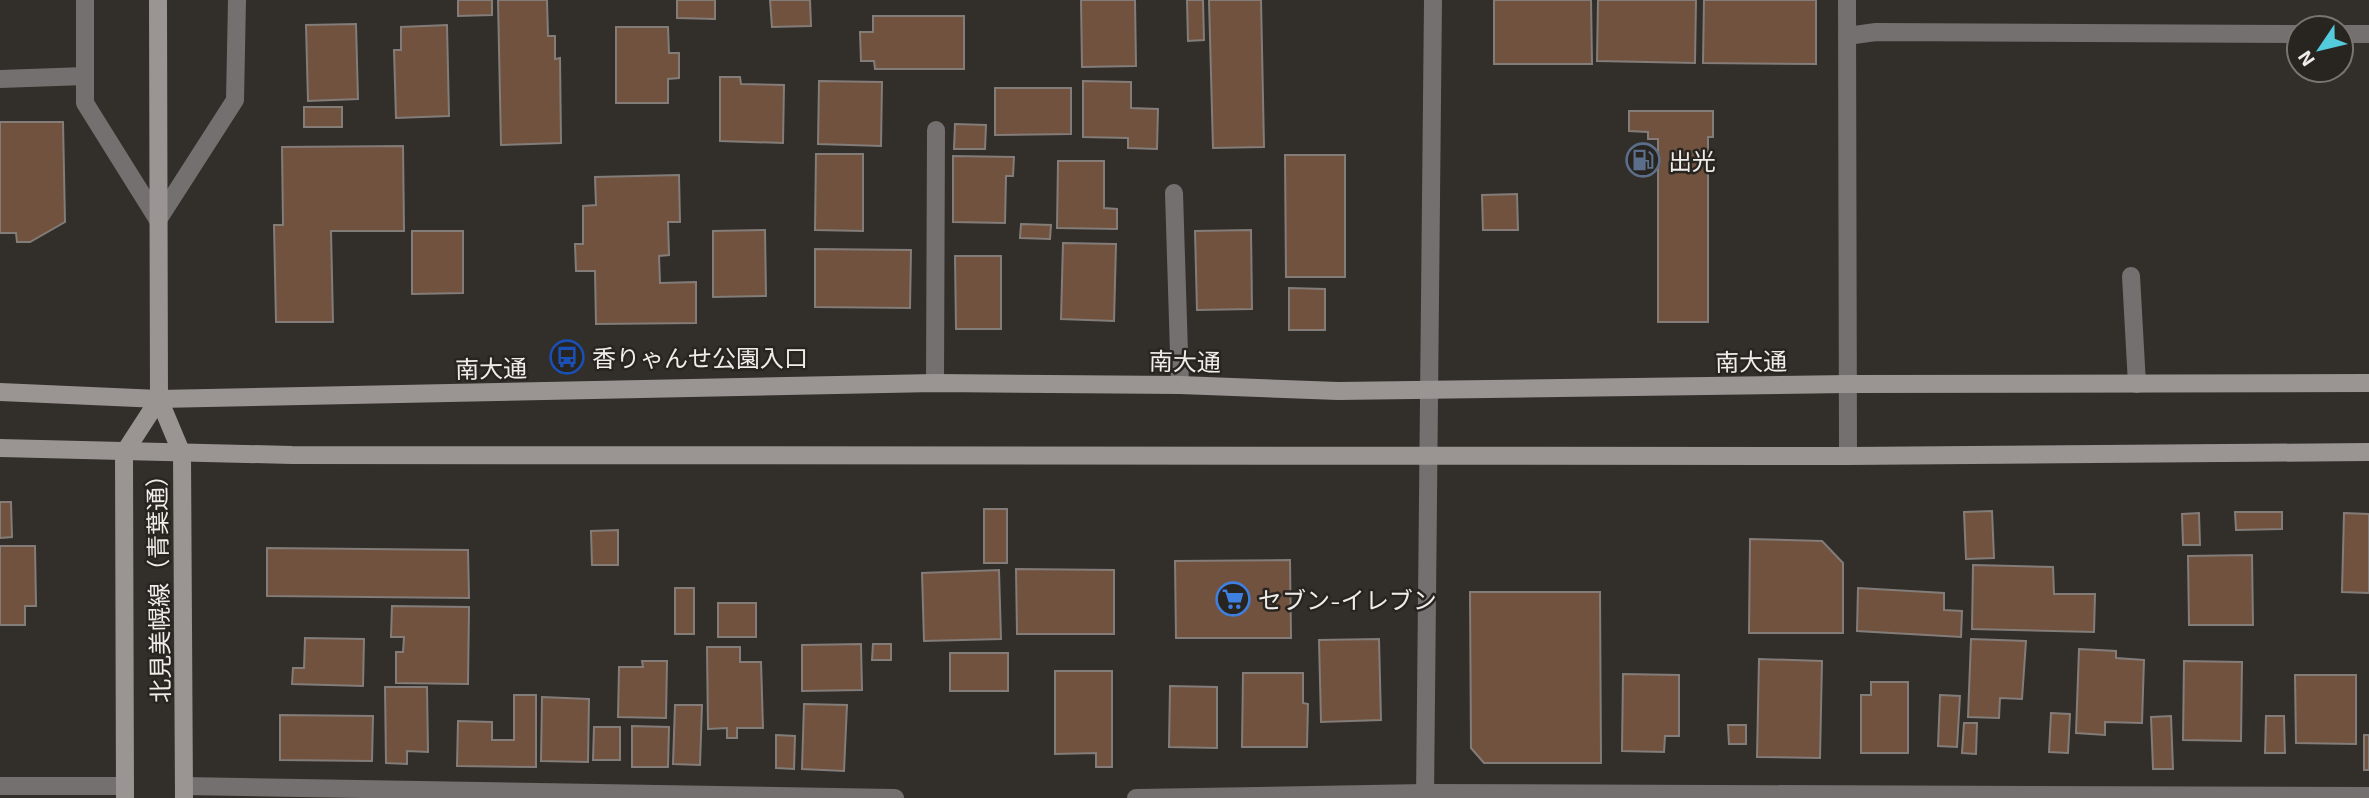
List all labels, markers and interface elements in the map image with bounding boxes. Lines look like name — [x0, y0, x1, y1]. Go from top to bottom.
north arrow — [2285, 14, 2355, 84]
text: N — [2292, 47, 2319, 71]
fuel station icon: 出光 — [1624, 141, 1662, 179]
place label: 出光 — [1668, 146, 1716, 175]
bus stop icon: 香りゃんせ公園入口 — [548, 338, 586, 376]
place label: 香りゃんせ公園入口 — [592, 343, 808, 372]
street label: 南大通 — [1149, 346, 1221, 376]
street label: 南大通 — [1715, 346, 1787, 376]
street label: 南大通 — [455, 353, 527, 383]
street label: 北見美幌線（青葉通） — [141, 463, 175, 703]
supermarket icon: セブン-イレブン — [1214, 580, 1252, 618]
place label: セブン-イレブン — [1258, 585, 1437, 614]

